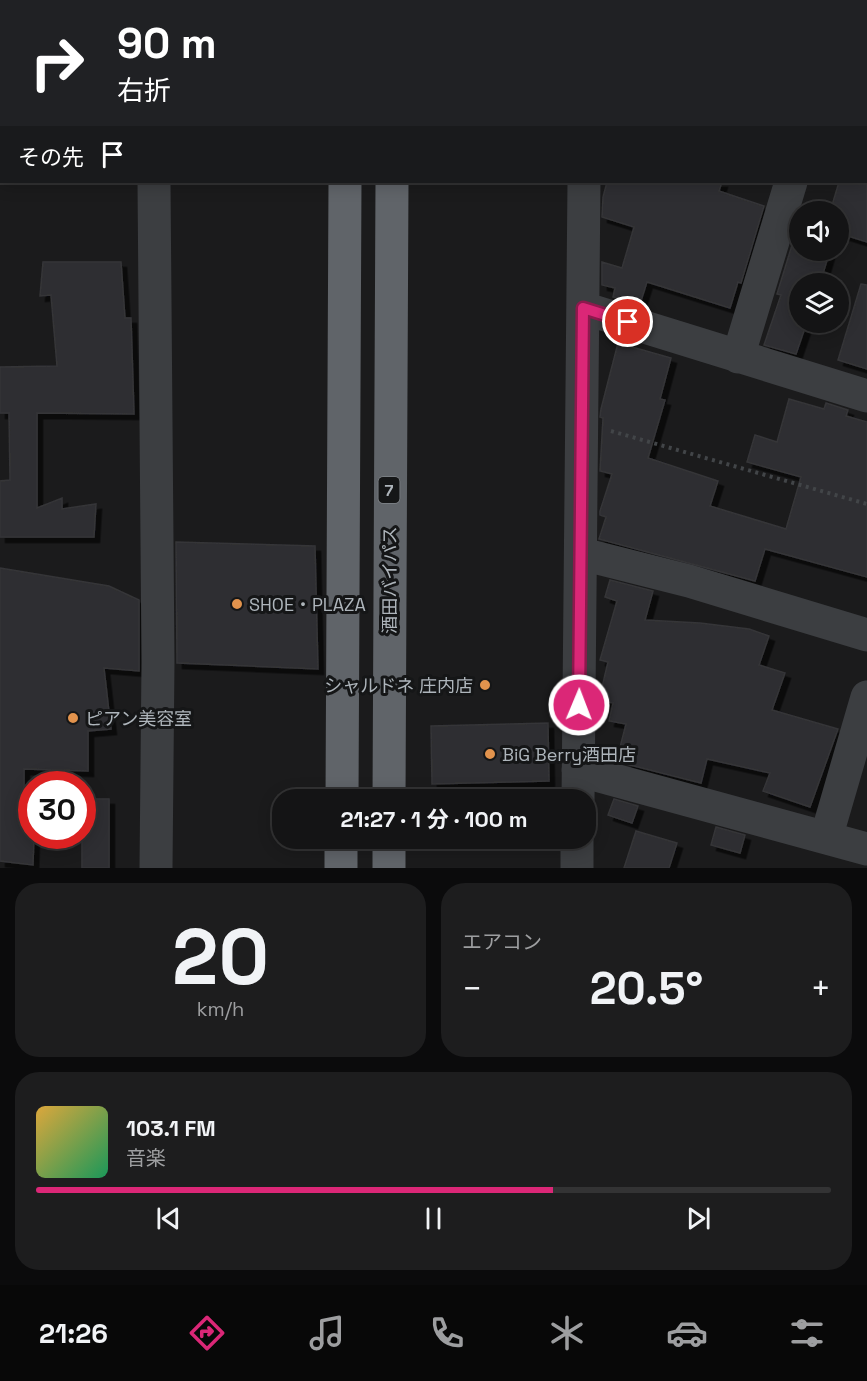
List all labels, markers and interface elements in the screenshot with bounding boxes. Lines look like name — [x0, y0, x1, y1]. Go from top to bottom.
text: 90 m — [117, 17, 217, 70]
icon: right — [18, 24, 96, 102]
text: 右折 — [117, 73, 171, 108]
icon: arrive — [96, 138, 129, 171]
text: その先 — [18, 143, 84, 171]
map controls — [789, 201, 849, 333]
button: sound — [789, 201, 849, 261]
button: layers — [789, 273, 849, 333]
pin — [602, 296, 653, 347]
icon: arrive — [611, 305, 644, 338]
road number: 7 — [378, 477, 400, 503]
street label: 酒田バイパス — [378, 526, 401, 634]
place label: SHOE・PLAZA — [249, 593, 366, 616]
marker: SHOE・PLAZA — [230, 597, 244, 611]
position arrow — [547, 673, 611, 737]
place label: シャルドネ 庄内店 — [324, 674, 473, 697]
marker: シャルドネ 庄内店 — [478, 678, 492, 692]
place label: ピアン美容室 — [85, 707, 192, 730]
marker: ピアン美容室 — [66, 711, 80, 725]
place label: BiG Berry酒田店 — [502, 743, 636, 766]
marker: BiG Berry酒田店 — [483, 747, 497, 761]
speed limit sign: 30 — [18, 771, 96, 849]
text: 21:27 · 1 分 · 100 m — [341, 805, 527, 833]
text: 20 — [172, 907, 269, 1007]
text: エアコン — [462, 929, 542, 955]
text: 20.5° — [590, 960, 703, 1017]
text: − — [462, 968, 482, 1010]
text: + — [811, 968, 831, 1010]
text: km/h — [197, 996, 244, 1022]
text: 103.1 FM — [126, 1114, 216, 1142]
text: 音楽 — [126, 1145, 166, 1171]
icon: previous — [152, 1202, 185, 1235]
icon: pause — [417, 1202, 450, 1235]
icon: next — [682, 1202, 715, 1235]
icon: directions — [186, 1312, 228, 1354]
icon: music — [306, 1312, 348, 1354]
icon: phone — [426, 1312, 468, 1354]
icon: climate — [546, 1312, 588, 1354]
icon: car — [666, 1312, 708, 1354]
icon: filters — [786, 1312, 828, 1354]
text: 21:26 — [39, 1316, 108, 1351]

